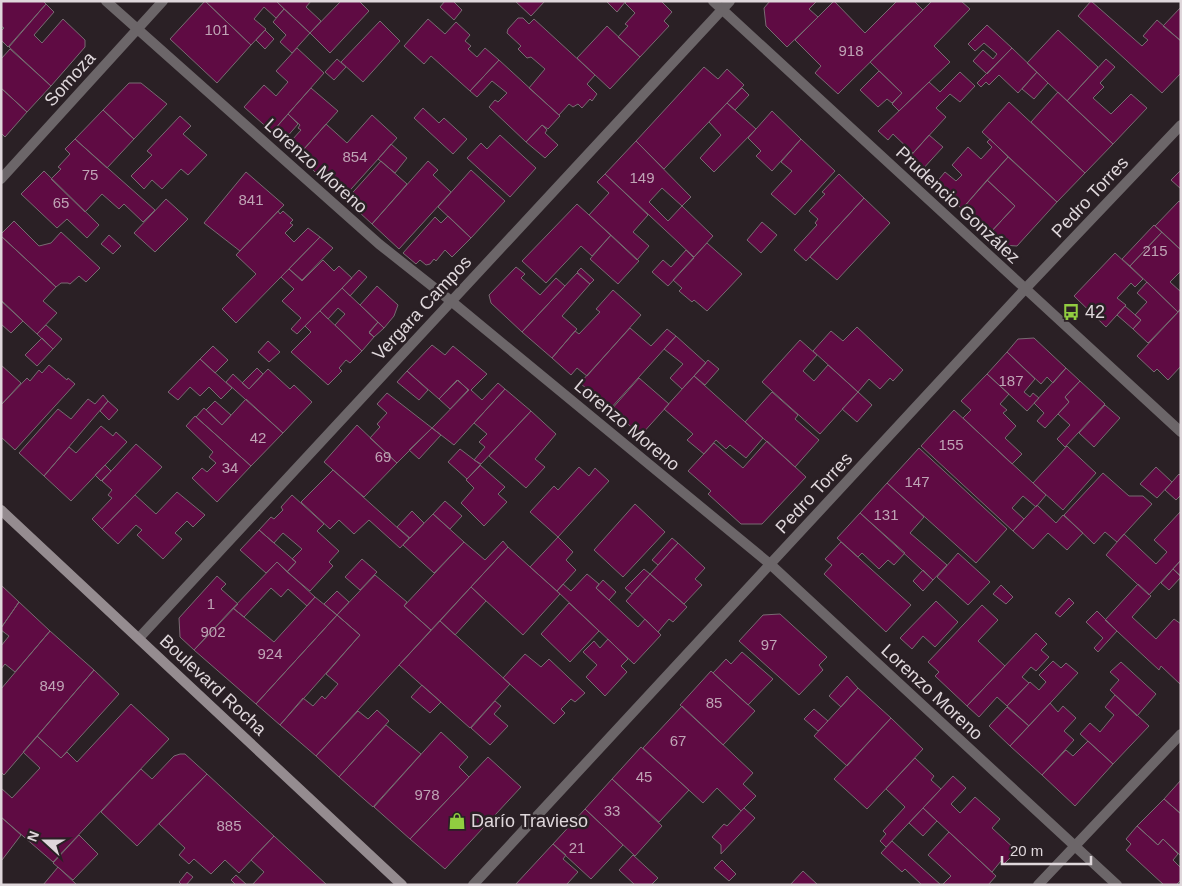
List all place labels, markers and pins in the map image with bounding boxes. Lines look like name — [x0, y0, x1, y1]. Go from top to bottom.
bus stop icon: 42 — [1061, 302, 1081, 322]
place label: 42 — [1085, 302, 1105, 322]
shop icon: Darío Travieso — [447, 811, 467, 831]
place label: Darío Travieso — [471, 811, 588, 831]

